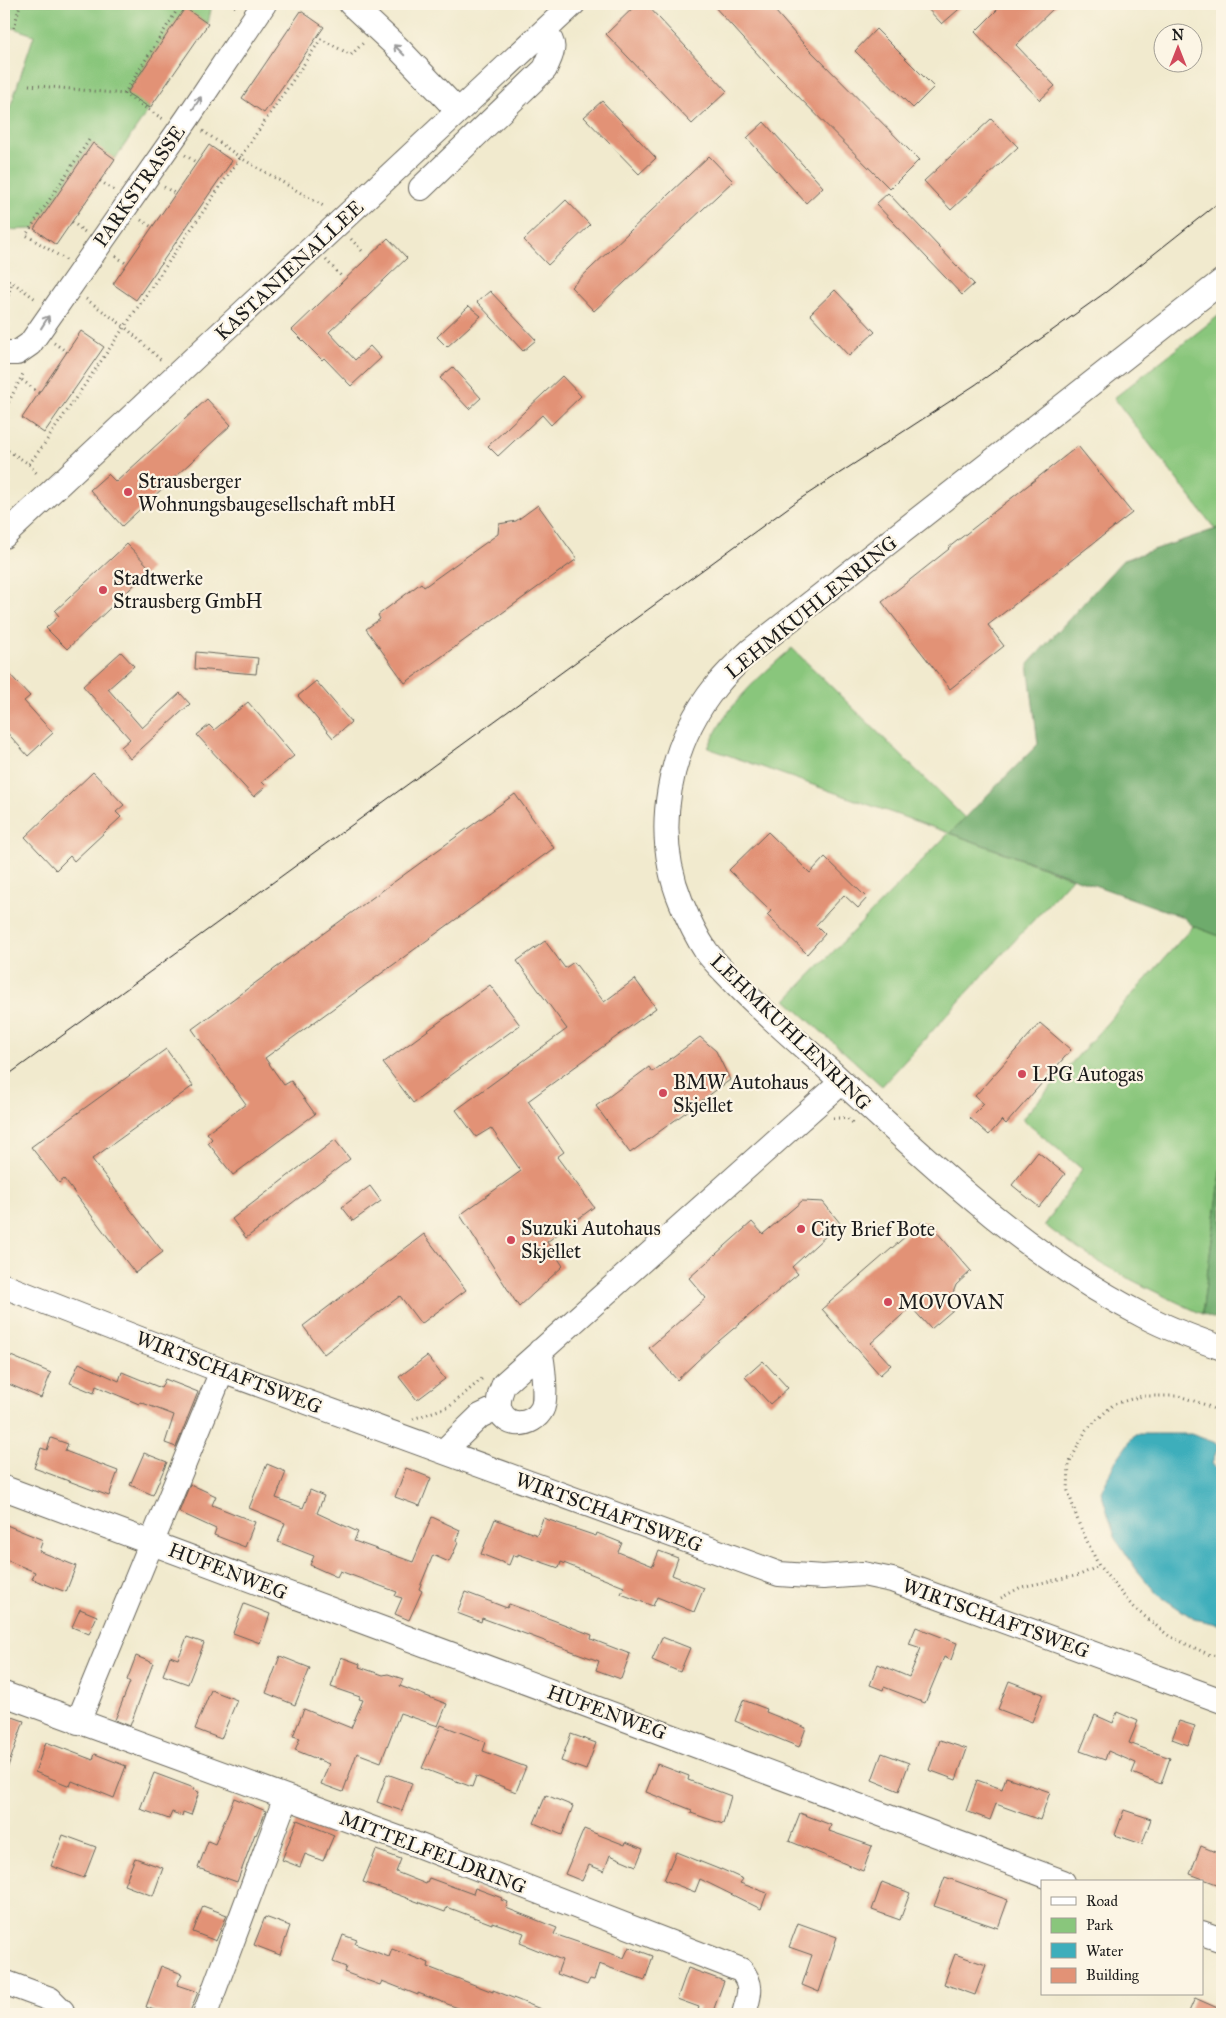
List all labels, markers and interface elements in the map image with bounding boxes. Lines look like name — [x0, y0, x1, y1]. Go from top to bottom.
north arrow — [1154, 22, 1204, 72]
text: N — [1172, 27, 1184, 44]
one-way arrow — [394, 44, 406, 56]
one-way arrow — [192, 97, 202, 111]
street label: PARKSTRASSE — [88, 121, 190, 251]
street label: KASTANIENALLEE — [210, 195, 368, 345]
one-way arrow — [41, 315, 51, 329]
place label: Strausberger Wohnungsbaugesellschaft mbH — [138, 469, 396, 517]
marker: Strausberger Wohnungsbaugesellschaft mbH — [122, 486, 134, 498]
street label: LEHMKUHLENRING — [720, 530, 902, 684]
place label: Stadtwerke Strausberg GmbH — [113, 566, 263, 614]
marker: Stadtwerke Strausberg GmbH — [97, 584, 109, 596]
street label: LEHMKUHLENRING — [706, 949, 876, 1115]
place label: LPG Autogas — [1032, 1062, 1143, 1087]
marker: LPG Autogas — [1016, 1068, 1028, 1080]
place label: BMW Autohaus Skjellet — [673, 1070, 809, 1117]
marker: BMW Autohaus Skjellet — [657, 1087, 669, 1099]
place label: Suzuki Autohaus Skjellet — [521, 1216, 661, 1263]
place label: City Brief Bote — [811, 1217, 935, 1241]
marker: City Brief Bote — [795, 1223, 807, 1235]
marker: Suzuki Autohaus Skjellet — [505, 1234, 517, 1246]
place label: MOVOVAN — [898, 1290, 1005, 1314]
marker: MOVOVAN — [882, 1296, 894, 1308]
street label: WIRTSCHAFTSWEG — [133, 1325, 325, 1419]
street label: WIRTSCHAFTSWEG — [512, 1467, 706, 1557]
street label: HUFENWEG — [165, 1537, 291, 1605]
street label: WIRTSCHAFTSWEG — [899, 1573, 1093, 1663]
street label: HUFENWEG — [544, 1679, 670, 1745]
street label: MITTELFELDRING — [336, 1805, 530, 1899]
legend — [1041, 1880, 1204, 1996]
text: Road — [1086, 1892, 1118, 1910]
text: Park — [1086, 1916, 1113, 1934]
text: Water — [1086, 1942, 1123, 1960]
text: Building — [1086, 1966, 1140, 1984]

